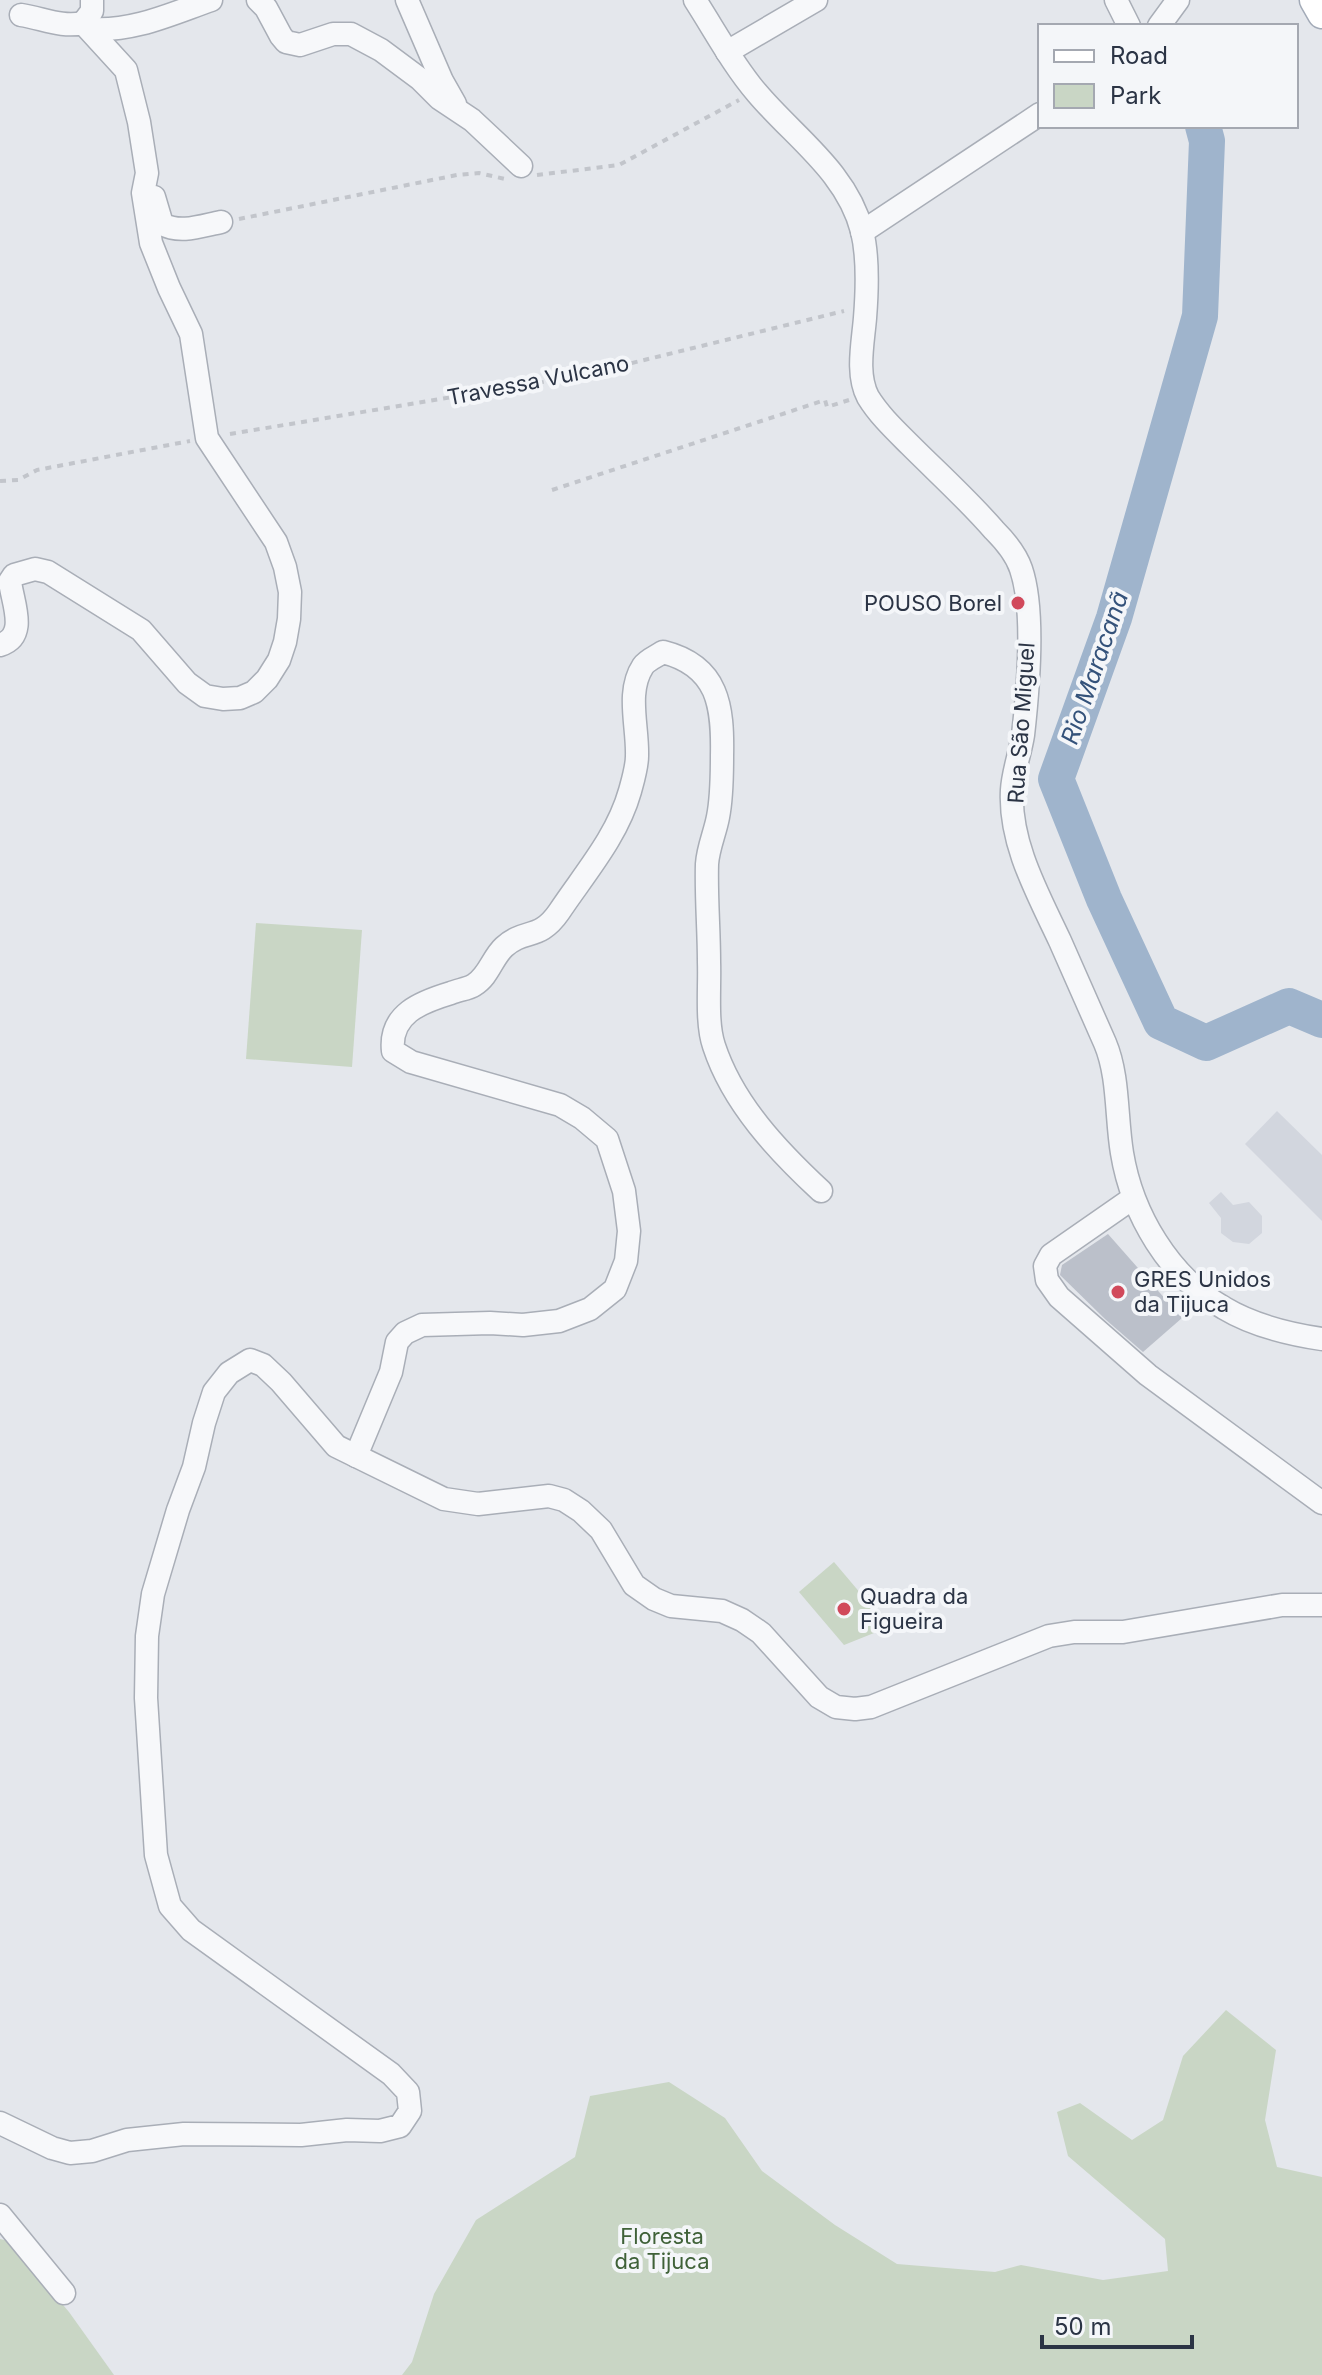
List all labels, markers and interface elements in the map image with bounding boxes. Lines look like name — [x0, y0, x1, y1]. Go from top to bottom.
legend — [1038, 24, 1298, 128]
text: Road — [1110, 41, 1168, 70]
text: Park — [1110, 81, 1161, 110]
street label: Travessa Vulcano — [445, 350, 631, 410]
water label: Rio Maracanã — [1055, 588, 1134, 748]
place label: POUSO Borel — [864, 590, 1002, 616]
marker: POUSO Borel — [1009, 594, 1027, 612]
street label: Rua São Miguel — [1002, 642, 1040, 804]
place label: GRES Unidos da Tijuca — [1134, 1266, 1271, 1317]
marker: GRES Unidos da Tijuca — [1109, 1283, 1127, 1301]
place label: Quadra da Figueira — [860, 1583, 968, 1634]
marker: Quadra da Figueira — [835, 1600, 853, 1618]
park label: Floresta da Tijuca — [614, 2223, 710, 2274]
scale bar — [1042, 2299, 1192, 2349]
text: 50 m — [1054, 2312, 1112, 2341]

